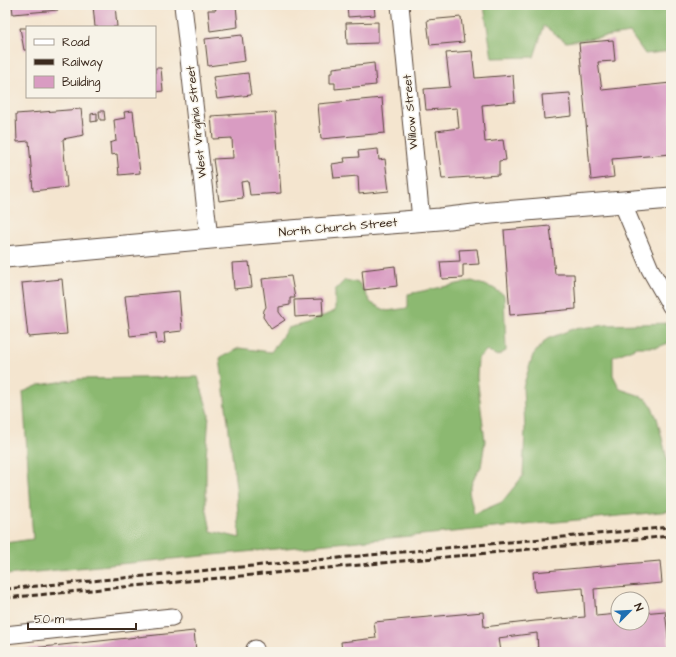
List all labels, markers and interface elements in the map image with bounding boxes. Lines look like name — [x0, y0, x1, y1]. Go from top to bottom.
legend — [26, 26, 156, 98]
text: Road — [62, 34, 90, 51]
text: Railway — [62, 54, 103, 72]
street label: West Virginia Street — [182, 65, 212, 179]
text: Building — [62, 74, 100, 92]
street label: Willow Street — [399, 74, 422, 150]
street label: North Church Street — [278, 214, 398, 241]
north arrow — [610, 591, 650, 631]
text: N — [630, 601, 647, 613]
scale bar — [28, 605, 136, 631]
text: 50 m — [34, 611, 65, 628]

